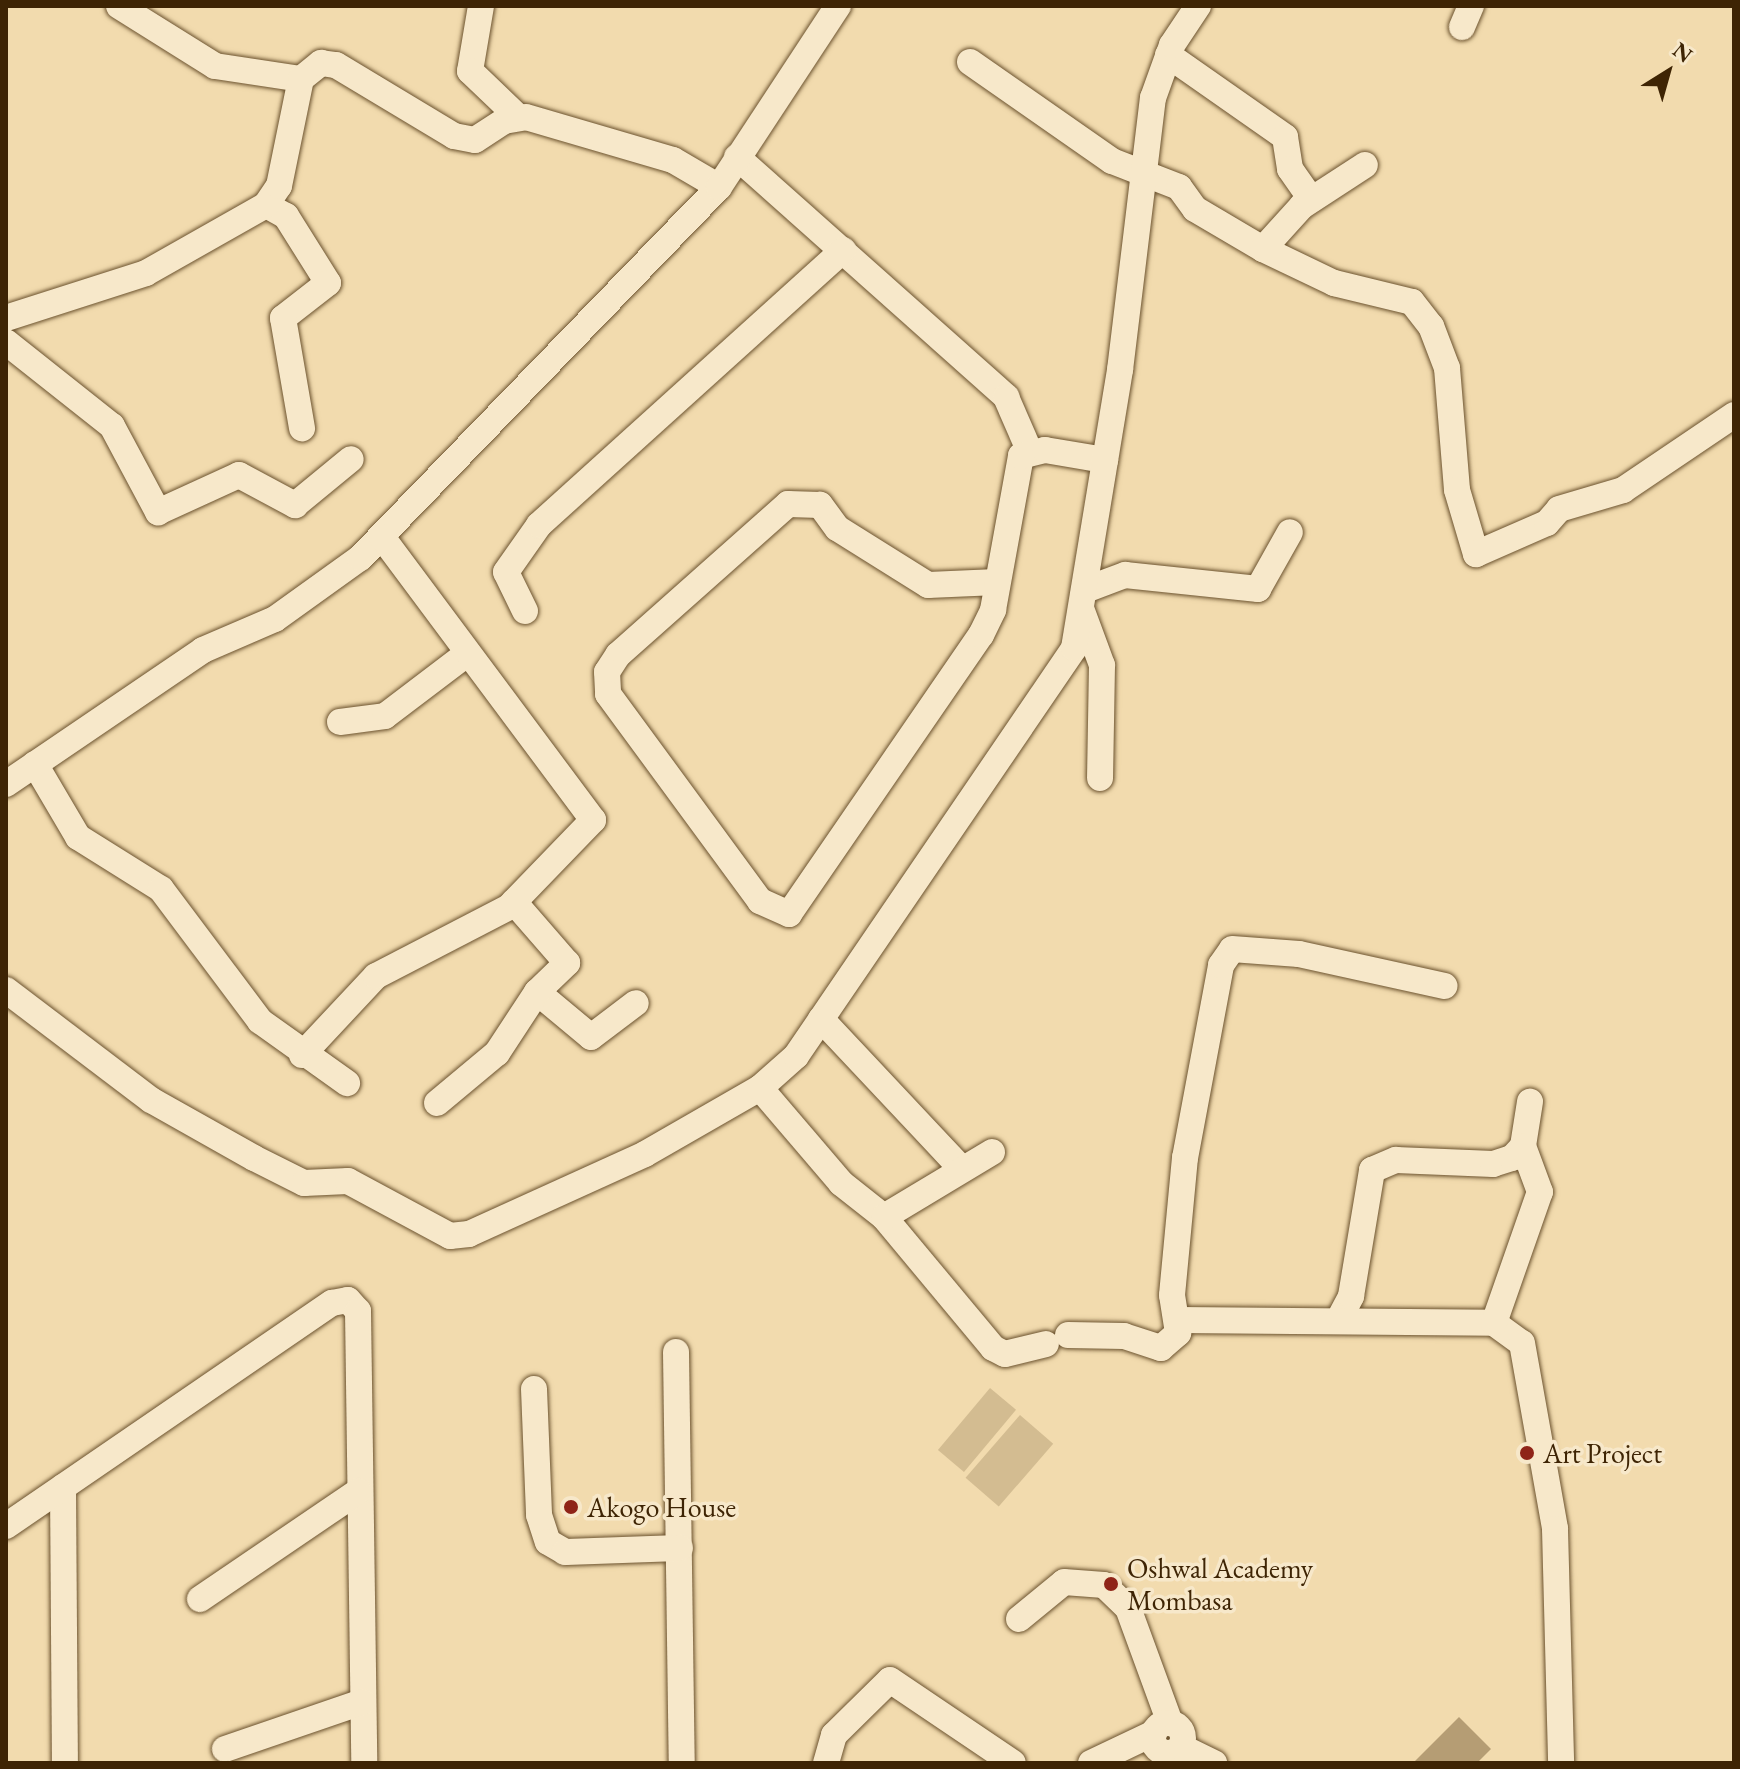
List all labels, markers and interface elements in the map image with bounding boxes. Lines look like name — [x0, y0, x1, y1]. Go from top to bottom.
north arrow — [1628, 32, 1708, 112]
text: N — [1667, 35, 1699, 69]
place label: Art Project — [1543, 1436, 1662, 1470]
marker: Art Project — [1518, 1444, 1536, 1462]
place label: Akogo House — [587, 1490, 736, 1524]
marker: Akogo House — [562, 1498, 580, 1516]
place label: Oshwal Academy Mombasa — [1127, 1551, 1313, 1617]
marker: Oshwal Academy Mombasa — [1102, 1575, 1120, 1593]

